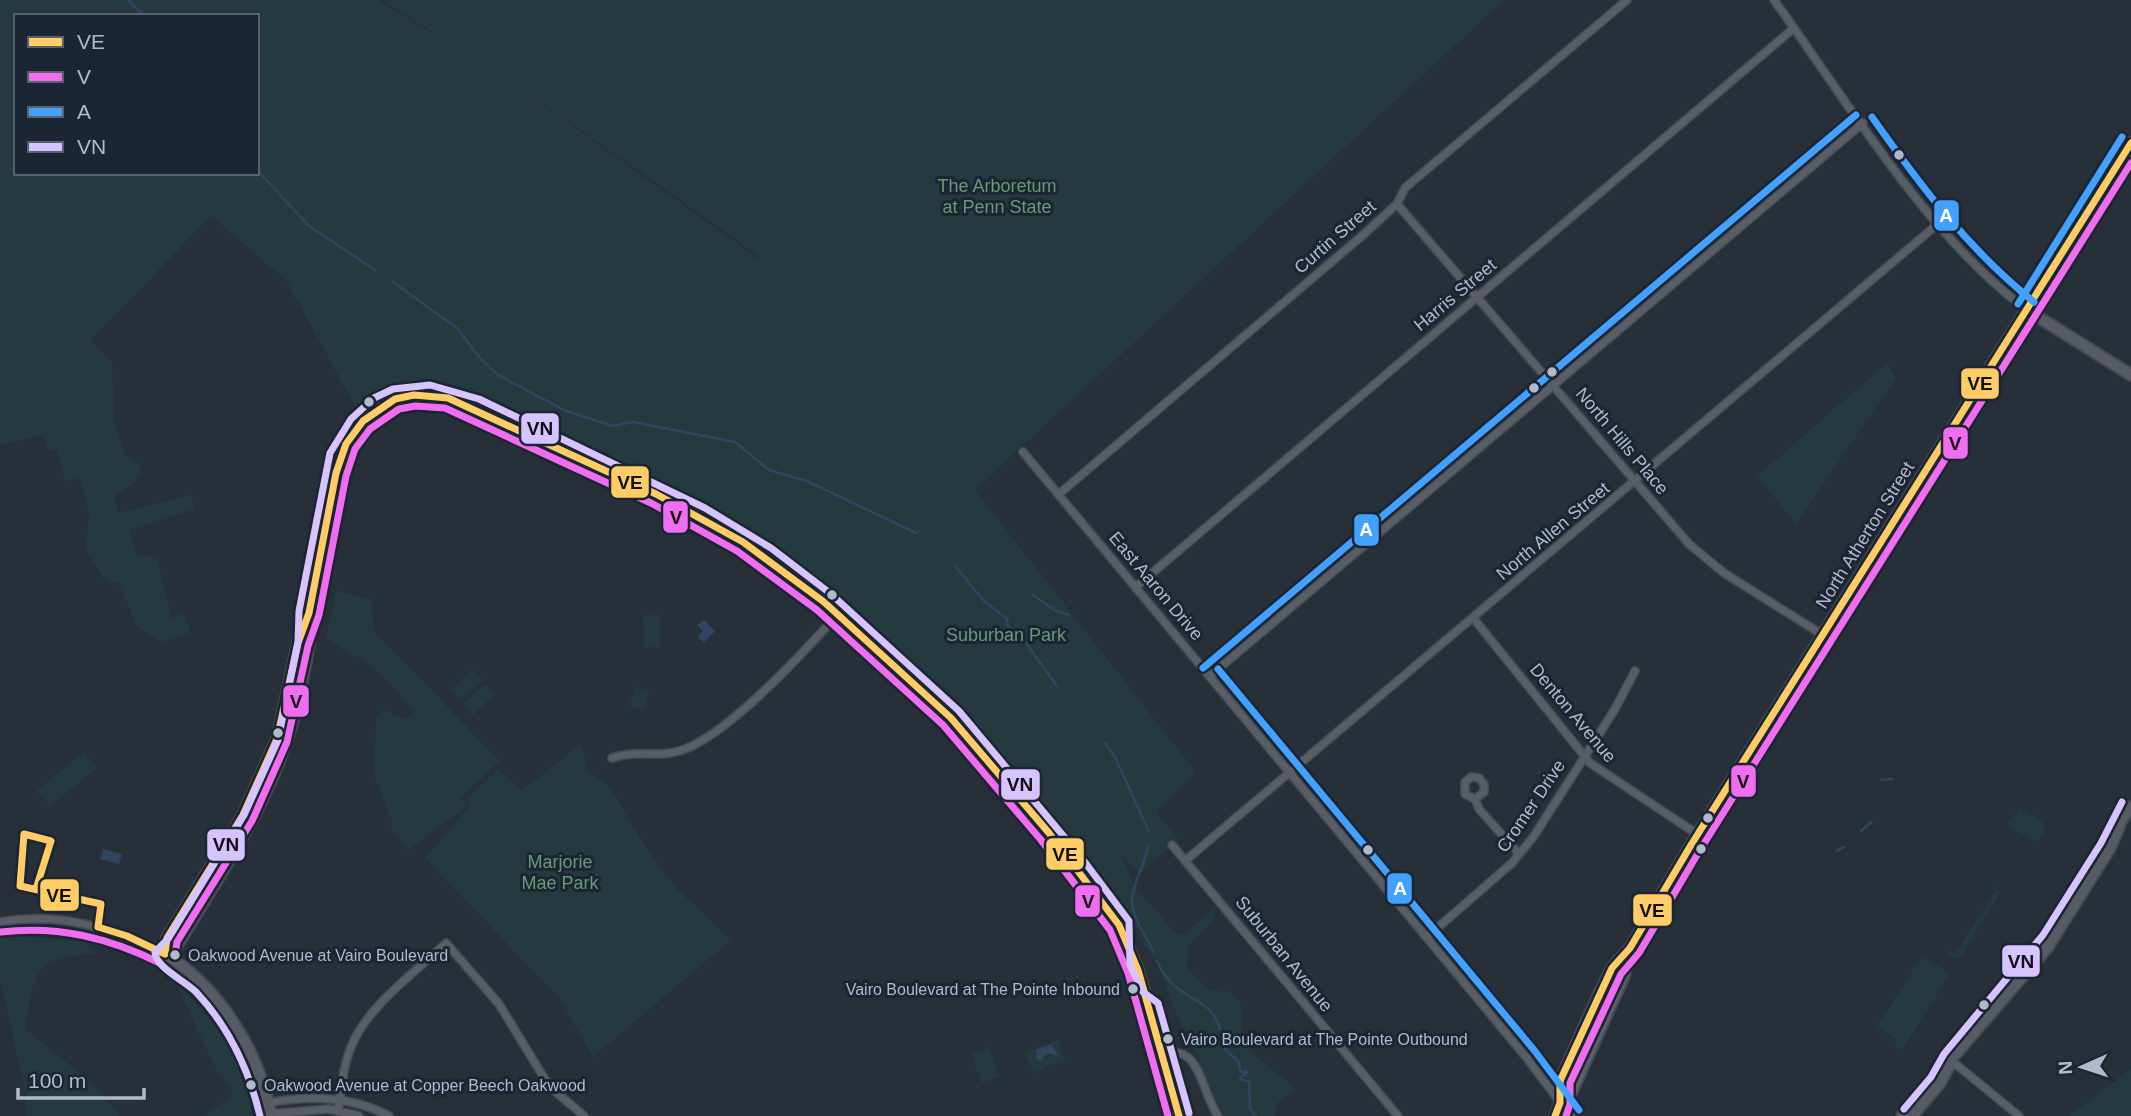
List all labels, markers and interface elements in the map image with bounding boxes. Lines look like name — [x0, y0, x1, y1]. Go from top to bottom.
legend — [14, 14, 259, 175]
text: VE — [77, 30, 105, 53]
text: V — [77, 65, 91, 88]
text: A — [77, 100, 91, 123]
text: VN — [77, 135, 106, 158]
unlabelled marker — [1892, 148, 1906, 162]
park label: The Arboretum at Penn State — [937, 176, 1057, 217]
street label: Curtin Street — [1290, 196, 1380, 278]
line badge: A — [1933, 199, 1960, 232]
text: A — [1939, 205, 1953, 226]
street label: Harris Street — [1410, 255, 1500, 335]
unlabelled marker — [1545, 365, 1559, 379]
line badge: VE — [1960, 367, 2000, 400]
text: VE — [1967, 373, 1993, 394]
unlabelled marker — [1527, 381, 1541, 395]
street label: North Hills Place — [1572, 384, 1672, 498]
unlabelled marker — [362, 395, 376, 409]
line badge: VN — [520, 412, 560, 445]
text: VN — [527, 418, 553, 439]
line badge: V — [1942, 426, 1969, 460]
text: V — [1949, 433, 1962, 454]
street label: North Atherton Street — [1812, 458, 1918, 612]
line badge: VE — [610, 465, 650, 499]
text: VE — [617, 472, 643, 493]
street label: North Allen Street — [1493, 478, 1613, 584]
line badge: V — [662, 500, 689, 534]
text: V — [670, 507, 683, 528]
line badge: A — [1353, 513, 1380, 547]
text: A — [1359, 519, 1373, 540]
street label: East Aaron Drive — [1105, 528, 1207, 644]
unlabelled marker — [825, 588, 839, 602]
park label: Suburban Park — [946, 625, 1067, 645]
street label: Denton Avenue — [1526, 660, 1620, 766]
line badge: V — [282, 684, 310, 718]
text: V — [290, 691, 303, 712]
unlabelled marker — [271, 726, 285, 740]
street label: Cromer Drive — [1493, 756, 1569, 856]
line badge: V — [1730, 764, 1757, 798]
line badge: VN — [1000, 768, 1041, 801]
text: V — [1737, 771, 1750, 792]
text: VN — [1007, 774, 1033, 795]
unlabelled marker — [1701, 811, 1715, 825]
line badge: VN — [206, 828, 246, 862]
text: VN — [213, 834, 239, 855]
line badge: VE — [1045, 837, 1085, 871]
unlabelled marker — [1694, 842, 1708, 856]
unlabelled marker — [1361, 843, 1375, 857]
text: VE — [1052, 844, 1078, 865]
park label: Marjorie Mae Park — [521, 852, 600, 893]
line badge: A — [1386, 872, 1413, 905]
line badge: VE — [39, 878, 80, 912]
text: A — [1393, 878, 1407, 899]
line badge: V — [1074, 884, 1101, 918]
text: VE — [46, 885, 72, 906]
text: V — [1082, 891, 1095, 912]
street label: Suburban Avenue — [1231, 892, 1337, 1016]
line badge: VE — [1632, 893, 1673, 927]
text: VE — [1639, 900, 1665, 921]
line badge: VN — [2001, 944, 2041, 978]
place label: Oakwood Avenue at Vairo Boulevard — [188, 947, 448, 964]
marker: Oakwood Avenue at Vairo Boulevard — [168, 948, 182, 962]
text: VN — [2008, 951, 2034, 972]
place label: Vairo Boulevard at The Pointe Inbound — [846, 981, 1120, 998]
marker: Vairo Boulevard at The Pointe Inbound — [1126, 982, 1140, 996]
unlabelled marker — [1977, 998, 1991, 1012]
place label: Vairo Boulevard at The Pointe Outbound — [1181, 1031, 1468, 1048]
marker: Vairo Boulevard at The Pointe Outbound — [1161, 1032, 1175, 1046]
north arrow — [2047, 1032, 2117, 1102]
scale bar — [18, 1056, 144, 1100]
text: N — [2055, 1060, 2076, 1075]
text: 100 m — [28, 1069, 86, 1092]
place label: Oakwood Avenue at Copper Beech Oakwood — [264, 1077, 586, 1094]
marker: Oakwood Avenue at Copper Beech Oakwood — [244, 1078, 258, 1092]

